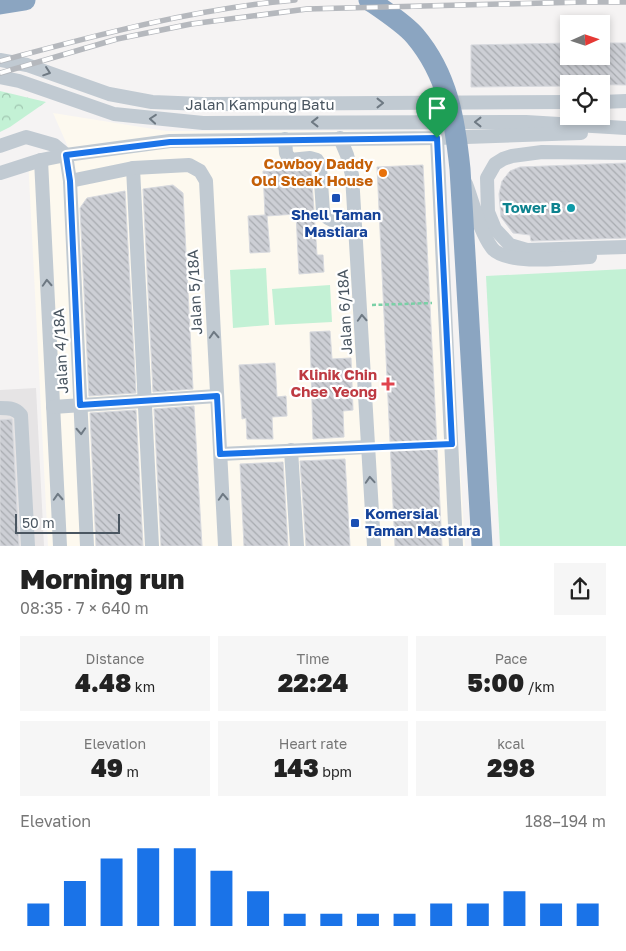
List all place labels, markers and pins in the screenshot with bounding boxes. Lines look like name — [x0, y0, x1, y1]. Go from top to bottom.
pin — [416, 87, 458, 138]
place label: Cowboy Daddy Old Steak House — [251, 154, 373, 189]
marker: Cowboy Daddy Old Steak House — [377, 167, 389, 179]
marker: Shell Taman Mastiara — [330, 192, 342, 204]
place label: Tower B — [502, 198, 561, 216]
marker: Tower B — [565, 202, 577, 214]
place label: Shell Taman Mastiara — [291, 205, 381, 240]
place label: Klinik Chin Chee Yeong — [291, 365, 377, 400]
marker: Klinik Chin Chee Yeong — [381, 377, 395, 391]
place label: Komersial Taman Mastiara — [365, 504, 481, 539]
marker: Komersial Taman Mastiara — [349, 517, 361, 529]

